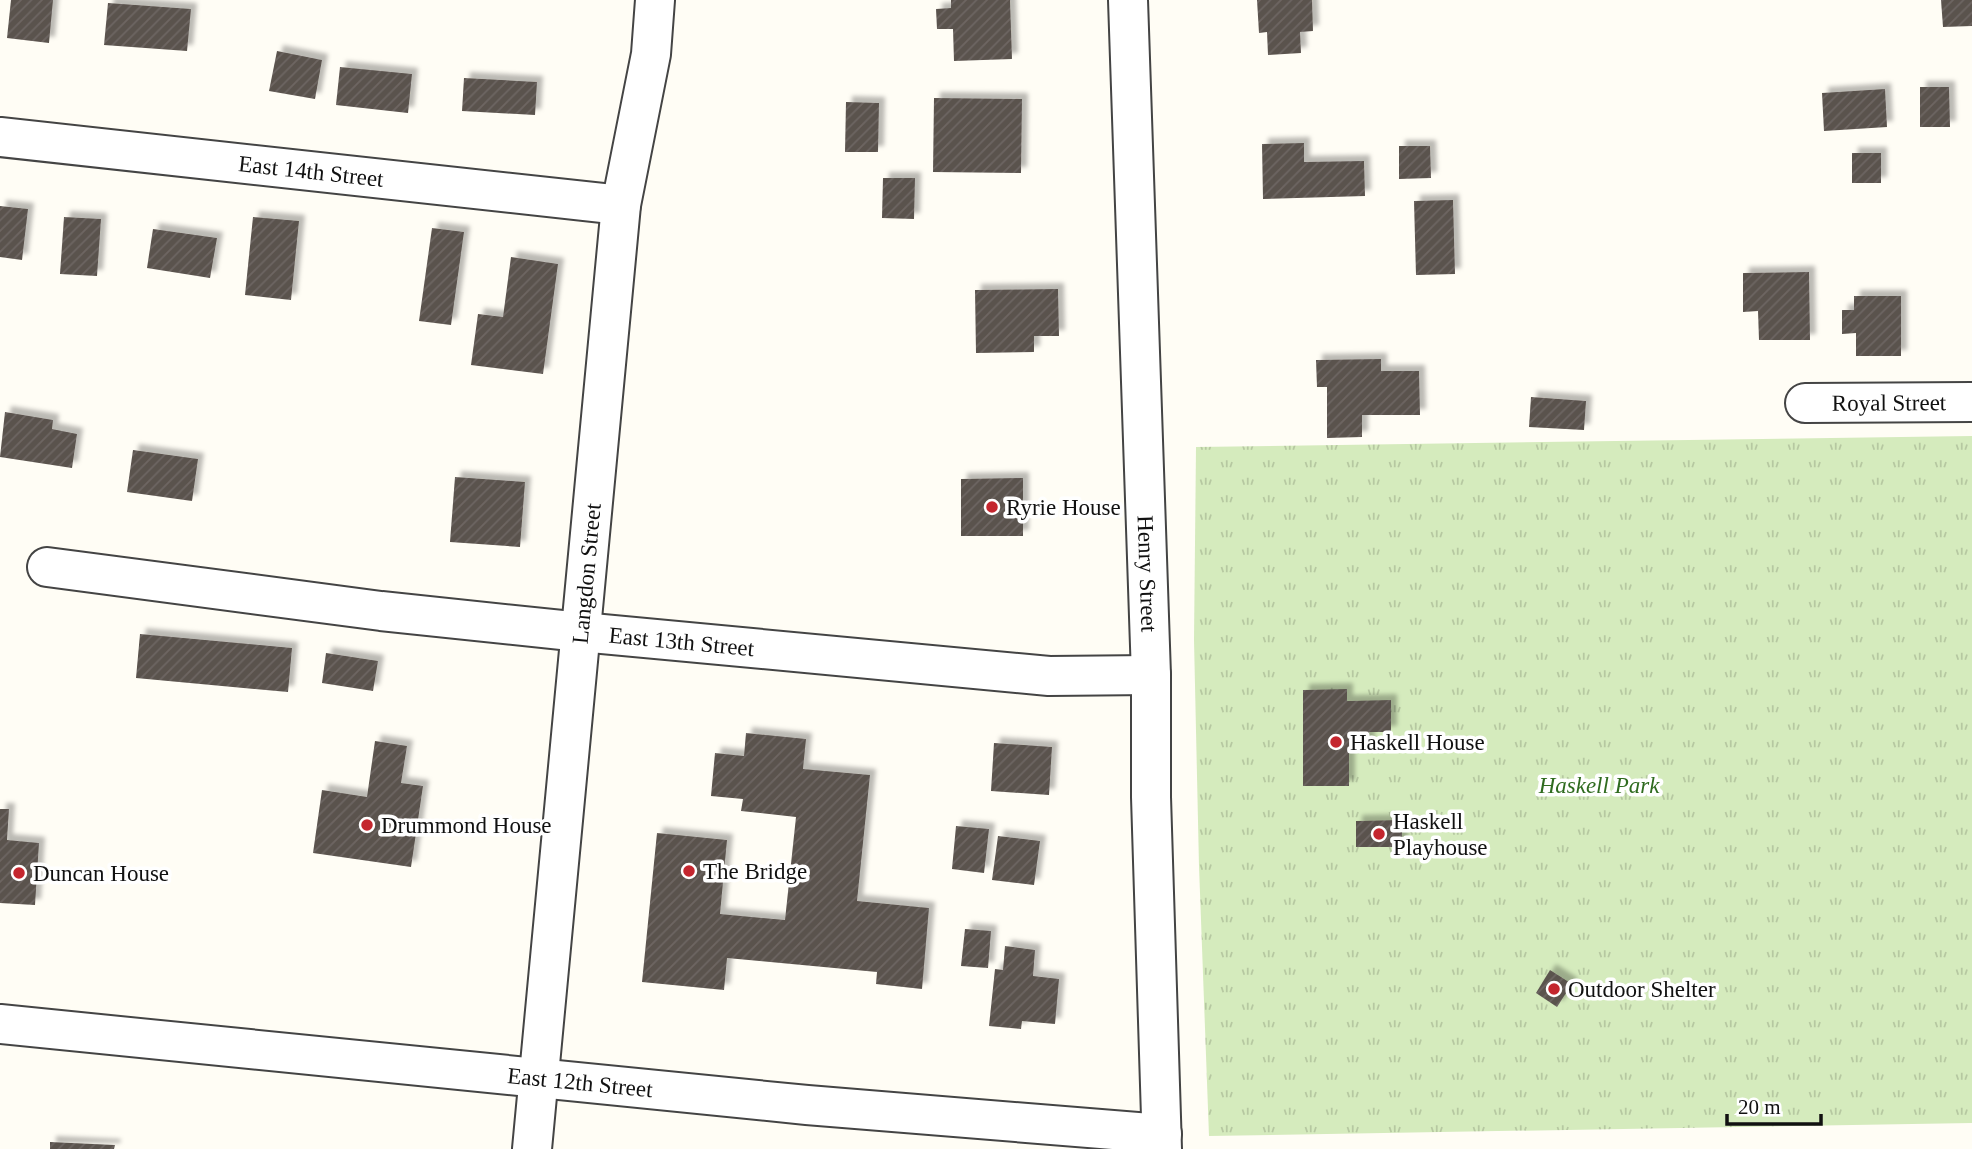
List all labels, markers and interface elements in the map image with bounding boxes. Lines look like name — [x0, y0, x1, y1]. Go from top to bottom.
street label: East 14th Street — [237, 151, 386, 191]
street label: Royal Street — [1832, 390, 1947, 415]
place label: Ryrie House — [1006, 495, 1121, 520]
marker: Ryrie House — [984, 499, 1000, 515]
street label: Langdon Street — [567, 501, 605, 645]
street label: Henry Street — [1133, 515, 1162, 633]
street label: East 13th Street — [608, 622, 756, 661]
place label: Haskell House — [1350, 730, 1485, 755]
marker: Haskell House — [1328, 734, 1344, 750]
park label: Haskell Park — [1538, 773, 1660, 798]
place label: Haskell Playhouse — [1393, 809, 1488, 860]
place label: Drummond House — [381, 813, 552, 838]
marker: Drummond House — [359, 817, 375, 833]
marker: Haskell Playhouse — [1371, 826, 1387, 842]
place label: The Bridge — [703, 859, 807, 884]
place label: Duncan House — [33, 861, 169, 886]
marker: The Bridge — [681, 863, 697, 879]
marker: Duncan House — [11, 865, 27, 881]
place label: Outdoor Shelter — [1568, 977, 1716, 1002]
marker: Outdoor Shelter — [1546, 981, 1562, 997]
street label: East 12th Street — [506, 1063, 654, 1102]
scale bar — [1727, 1082, 1822, 1126]
text: 20 m — [1738, 1095, 1781, 1119]

